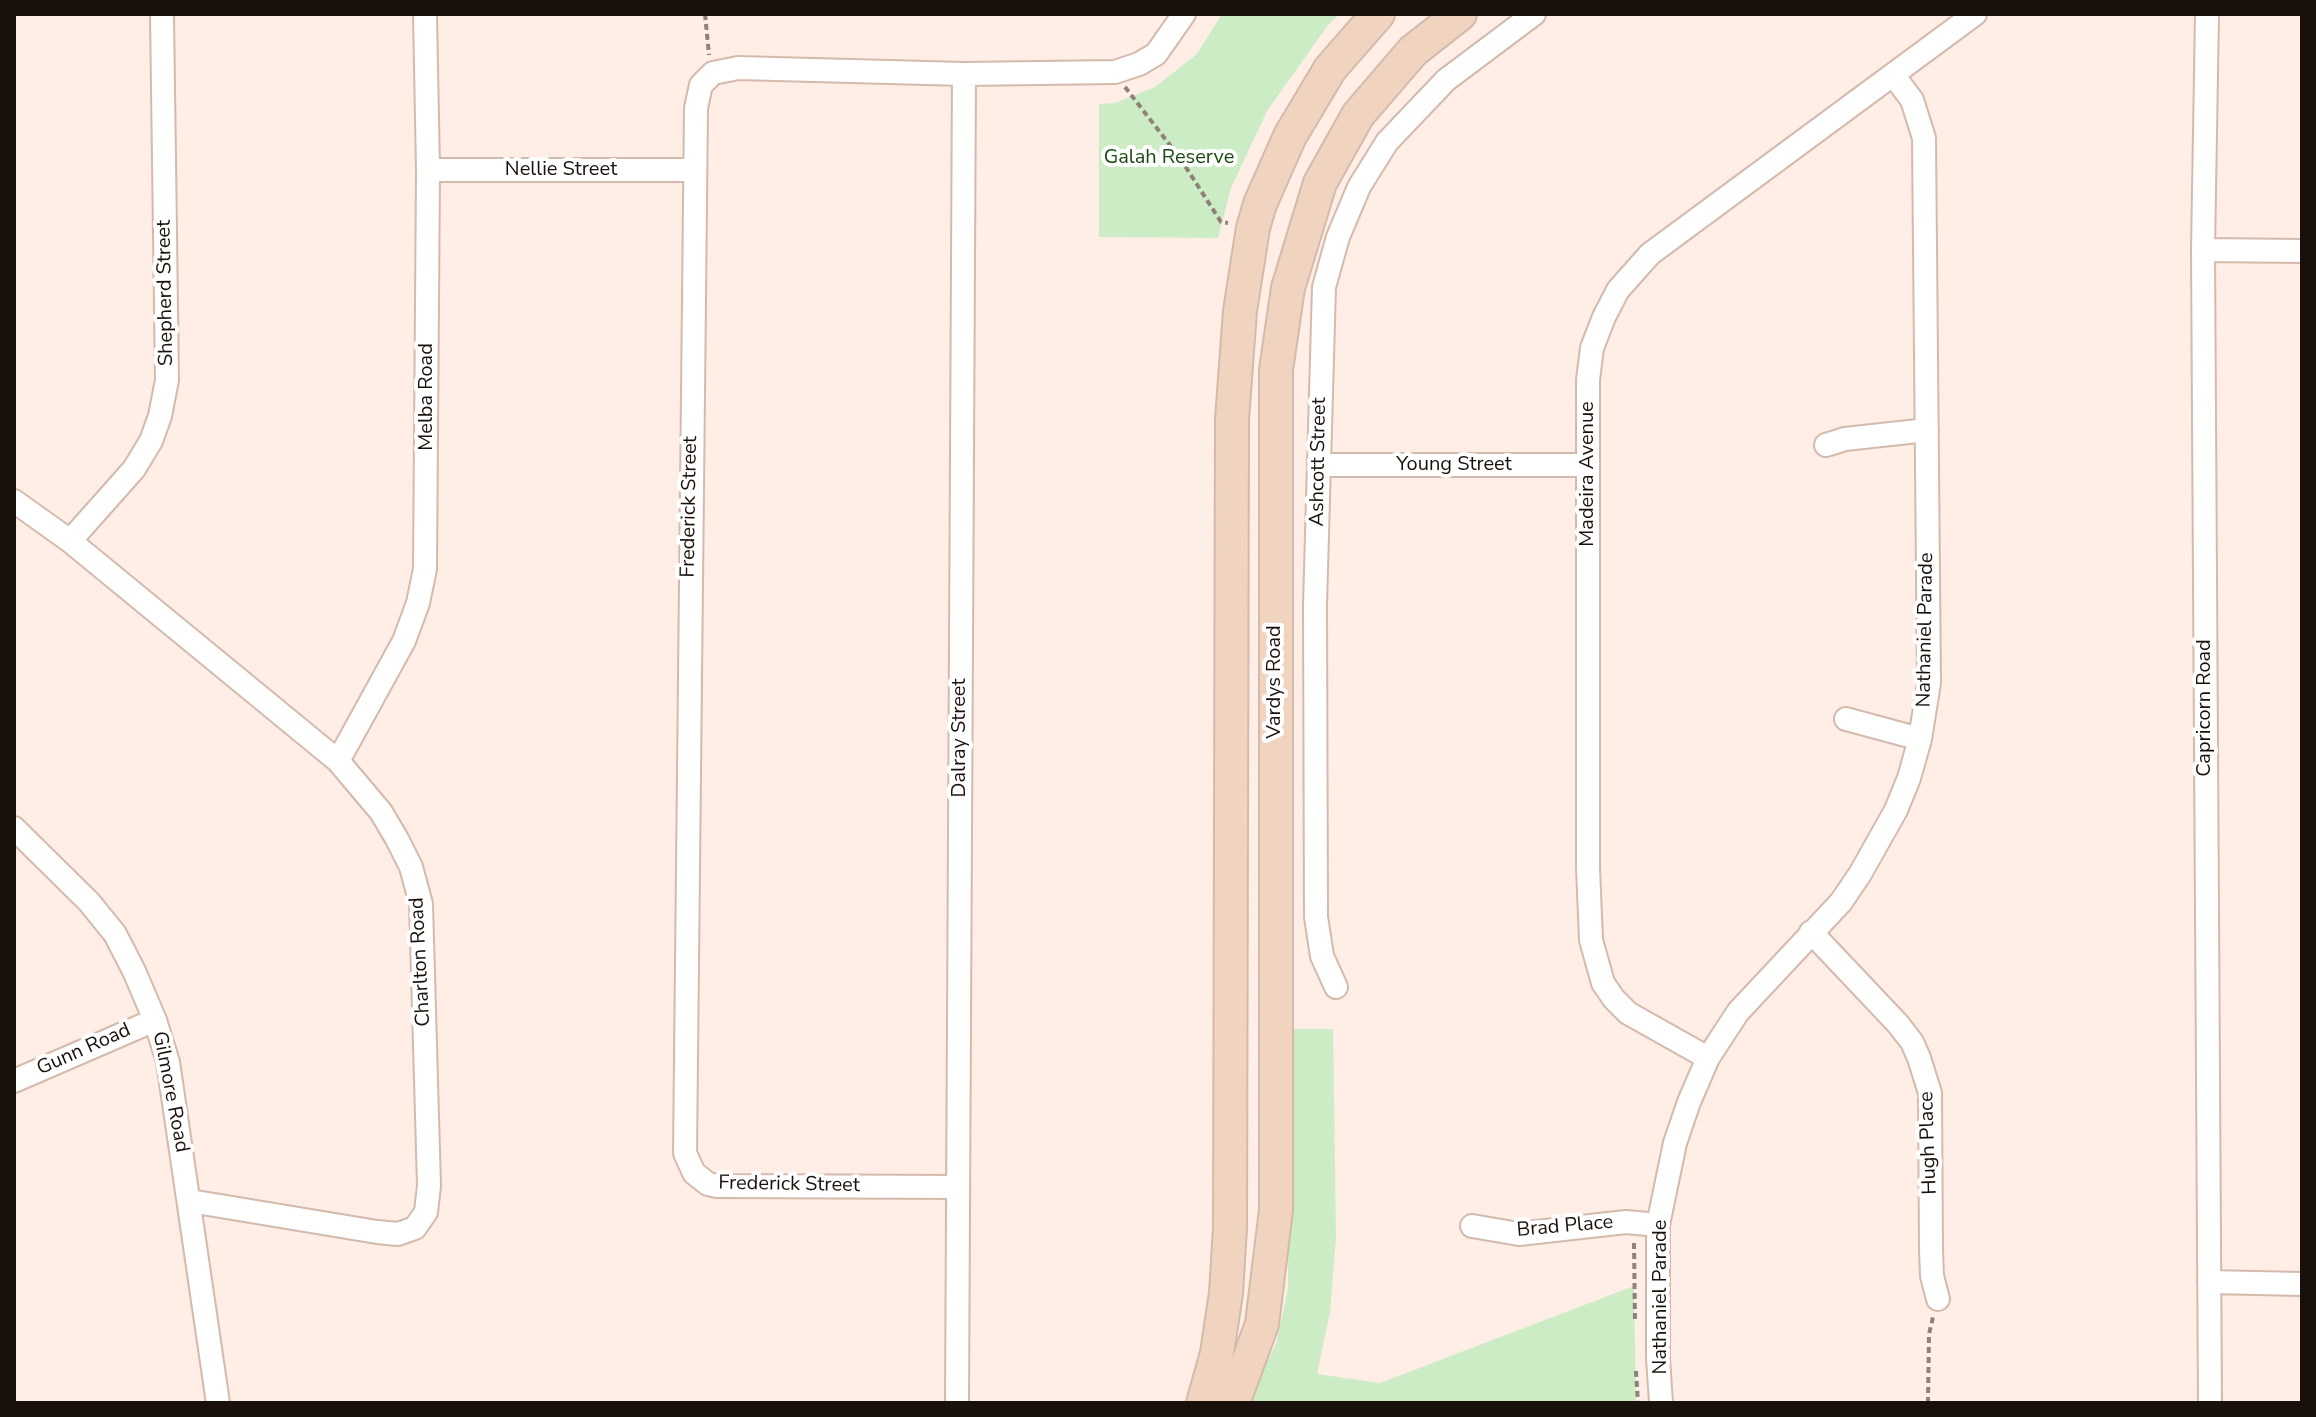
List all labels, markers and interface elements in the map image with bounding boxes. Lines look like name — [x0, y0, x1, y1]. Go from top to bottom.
park label: Galah Reserve — [1104, 146, 1234, 170]
street label: Nellie Street — [505, 158, 617, 182]
street label: Shepherd Street — [153, 220, 179, 366]
street label: Melba Road — [415, 343, 439, 451]
street label: Ashcott Street — [1306, 397, 1332, 527]
street label: Madeira Avenue — [1576, 401, 1600, 547]
street label: Frederick Street — [677, 436, 703, 578]
street label: Young Street — [1396, 453, 1512, 477]
street label: Nathaniel Parade — [1913, 552, 1939, 708]
street label: Vardys Road — [1263, 625, 1287, 739]
street label: Capricorn Road — [2193, 639, 2217, 777]
street label: Dalray Street — [948, 679, 972, 797]
street label: Charlton Road — [406, 897, 436, 1027]
street label: Gunn Road — [33, 1019, 135, 1081]
street label: Gilmore Road — [147, 1030, 193, 1154]
street label: Hugh Place — [1915, 1091, 1943, 1195]
street label: Frederick Street — [718, 1172, 860, 1198]
street label: Brad Place — [1516, 1211, 1614, 1243]
street label: Nathaniel Parade — [1649, 1220, 1673, 1374]

